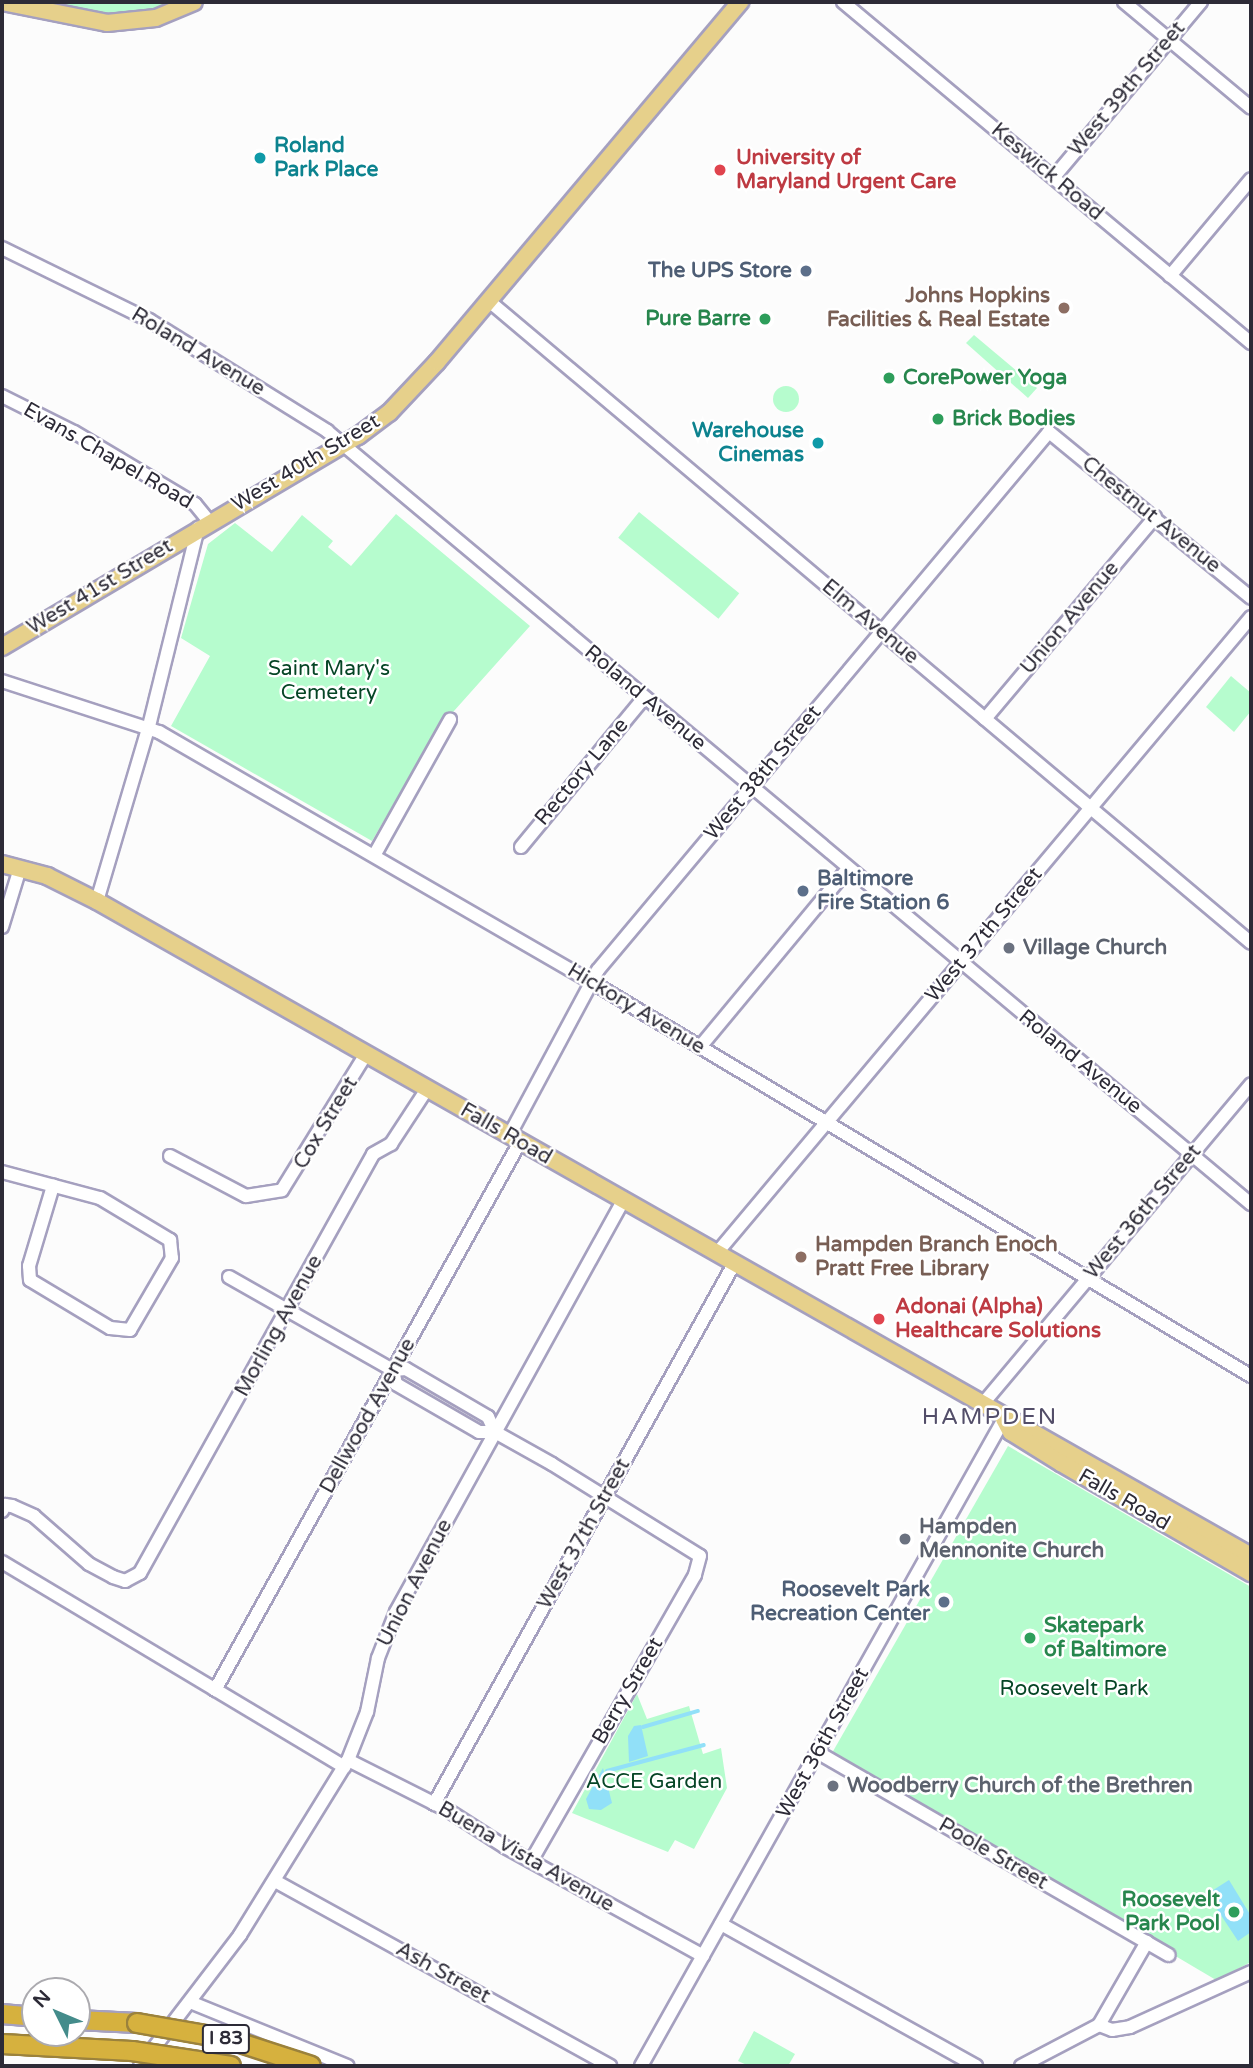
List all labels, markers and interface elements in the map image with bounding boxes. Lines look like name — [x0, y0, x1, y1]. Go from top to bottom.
street label: West 39th Street — [1063, 16, 1191, 162]
street label: Keswick Road — [986, 118, 1108, 226]
place label: Roland Park Place — [274, 133, 378, 183]
place label: University of Maryland Urgent Care — [736, 145, 956, 195]
marker: Roland Park Place — [252, 150, 268, 166]
marker: University of Maryland Urgent Care — [710, 160, 730, 180]
place label: The UPS Store — [648, 258, 792, 284]
marker: The UPS Store — [798, 263, 814, 279]
place label: Johns Hopkins Facilities & Real Estate — [827, 283, 1050, 333]
marker: Johns Hopkins Facilities & Real Estate — [1056, 300, 1072, 316]
street label: Roland Avenue — [127, 302, 269, 402]
place label: Pure Barre — [645, 306, 751, 332]
marker: Pure Barre — [757, 311, 773, 327]
place label: CorePower Yoga — [903, 365, 1067, 391]
marker: CorePower Yoga — [881, 370, 897, 386]
street label: Evans Chapel Road — [19, 397, 197, 515]
place label: Brick Bodies — [952, 406, 1075, 432]
street label: West 40th Street — [227, 409, 385, 517]
marker: Brick Bodies — [930, 411, 946, 427]
place label: Warehouse Cinemas — [692, 418, 804, 468]
marker: Warehouse Cinemas — [810, 435, 826, 451]
street label: Chestnut Avenue — [1076, 451, 1226, 579]
street label: West 41st Street — [23, 534, 177, 640]
street label: Union Avenue — [1015, 556, 1125, 680]
street label: Elm Avenue — [817, 574, 923, 670]
street label: Roland Avenue — [579, 640, 711, 756]
park label: Saint Mary's Cemetery — [268, 656, 390, 706]
street label: West 38th Street — [699, 700, 827, 846]
street label: Rectory Lane — [530, 713, 634, 831]
street label: West 37th Street — [920, 862, 1048, 1008]
place label: Baltimore Fire Station 6 — [817, 866, 949, 916]
marker: Baltimore Fire Station 6 — [795, 883, 811, 899]
place label: Village Church — [1023, 935, 1167, 961]
marker: Village Church — [1001, 940, 1017, 956]
street label: Hickory Avenue — [563, 958, 709, 1060]
street label: Roland Avenue — [1013, 1005, 1147, 1119]
street label: Cox Street — [289, 1072, 363, 1174]
street label: Falls Road — [456, 1098, 556, 1170]
street label: West 36th Street — [1079, 1139, 1207, 1285]
place label: Hampden Branch Enoch Pratt Free Library — [815, 1232, 1058, 1282]
marker: Hampden Branch Enoch Pratt Free Library — [793, 1249, 809, 1265]
street label: Morling Avenue — [230, 1251, 328, 1401]
place label: Adonai (Alpha) Healthcare Solutions — [895, 1294, 1101, 1344]
marker: Adonai (Alpha) Healthcare Solutions — [869, 1309, 889, 1329]
street label: Dellwood Avenue — [315, 1334, 421, 1498]
district label: HAMPDEN — [923, 1403, 1057, 1431]
street label: West 37th Street — [532, 1454, 636, 1614]
street label: Falls Road — [1074, 1464, 1174, 1536]
place label: Hampden Mennonite Church — [919, 1514, 1104, 1564]
street label: Union Avenue — [372, 1515, 458, 1651]
marker: Hampden Mennonite Church — [897, 1531, 913, 1547]
place label: Roosevelt Park Recreation Center — [750, 1577, 930, 1627]
marker: Roosevelt Park Recreation Center — [936, 1594, 952, 1610]
place label: Skatepark of Baltimore — [1044, 1613, 1167, 1663]
marker: Skatepark of Baltimore — [1022, 1630, 1038, 1646]
street label: Berry Street — [587, 1633, 669, 1749]
street label: West 36th Street — [771, 1663, 875, 1823]
park label: Roosevelt Park — [1000, 1676, 1148, 1702]
park label: ACCE Garden — [586, 1769, 722, 1795]
place label: Woodberry Church of the Brethren — [847, 1773, 1193, 1799]
marker: Woodberry Church of the Brethren — [825, 1778, 841, 1794]
street label: Buena Vista Avenue — [433, 1796, 619, 1918]
street label: Poole Street — [934, 1813, 1052, 1895]
place label: Roosevelt Park Pool — [1122, 1887, 1220, 1937]
marker: Roosevelt Park Pool — [1226, 1904, 1242, 1920]
street label: Ash Street — [391, 1937, 495, 2009]
north arrow — [21, 1977, 91, 2047]
text: N — [29, 1986, 55, 2012]
road number: I 83 — [202, 2024, 250, 2054]

